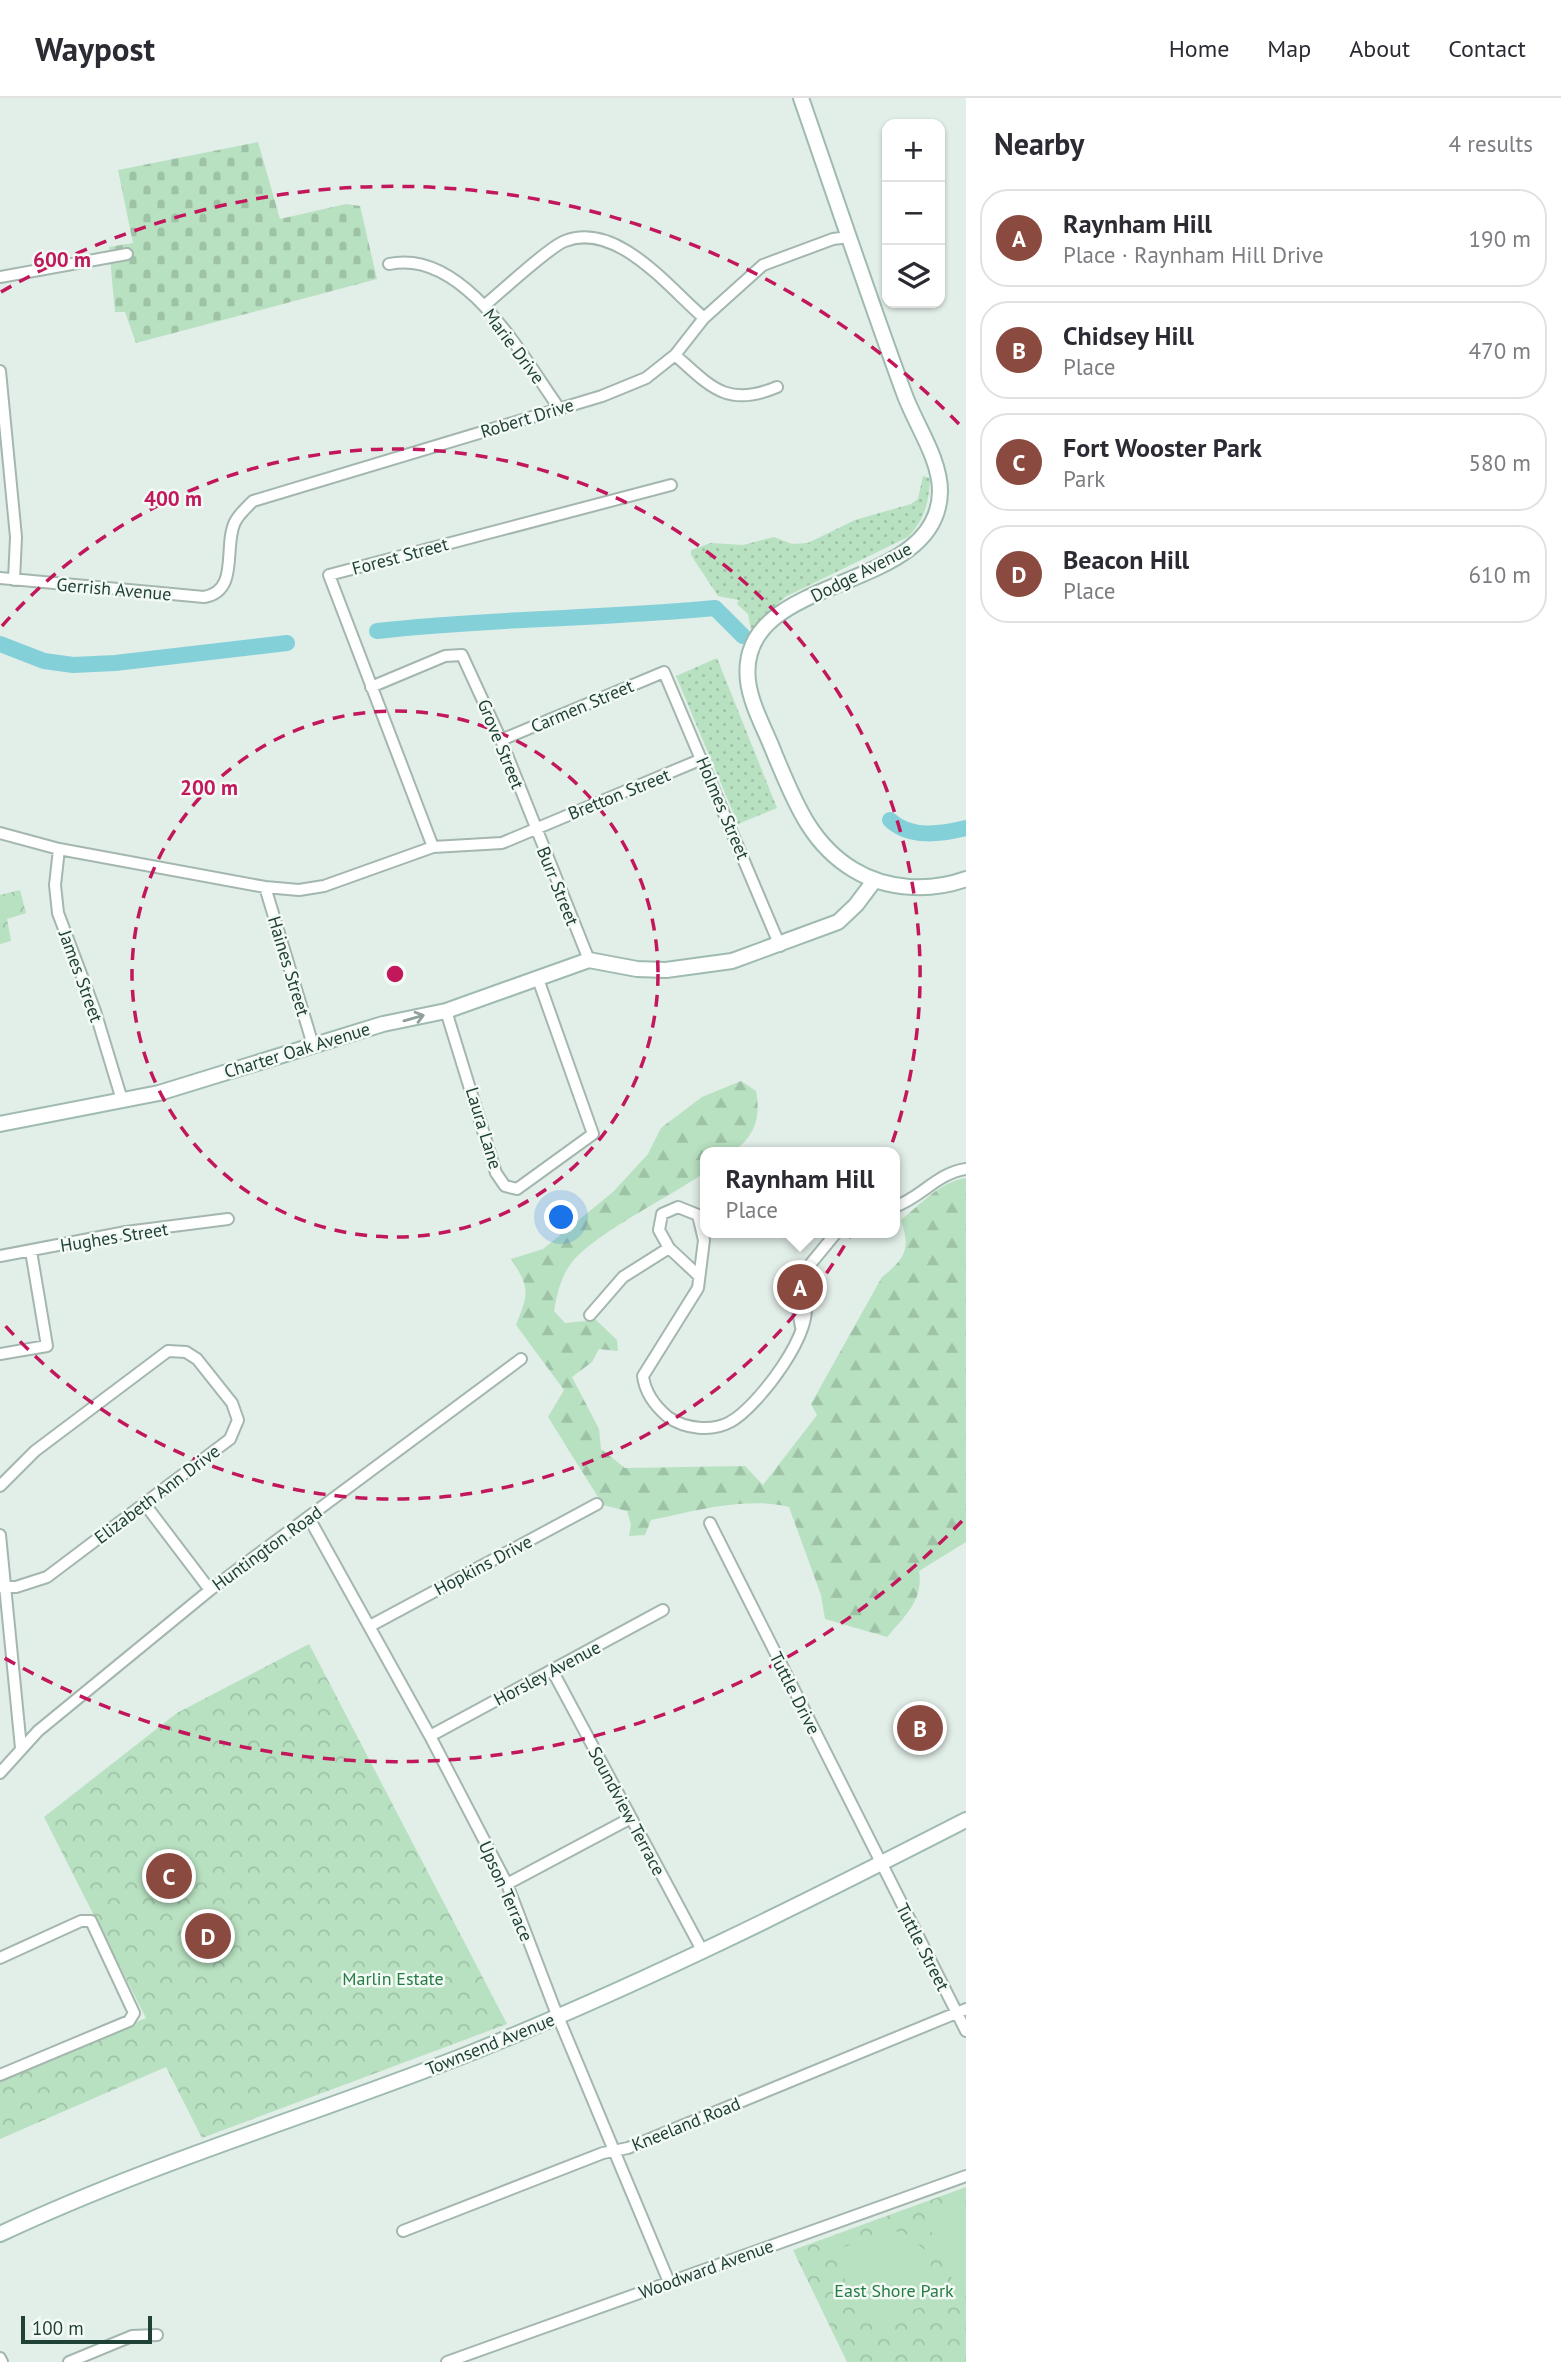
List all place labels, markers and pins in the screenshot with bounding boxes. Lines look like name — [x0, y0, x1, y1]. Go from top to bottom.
centre of rings — [383, 962, 407, 986]
pin: A — [777, 1261, 823, 1313]
pin: B — [897, 1702, 943, 1754]
pin: C — [146, 1850, 192, 1902]
pin: D — [185, 1910, 231, 1962]

